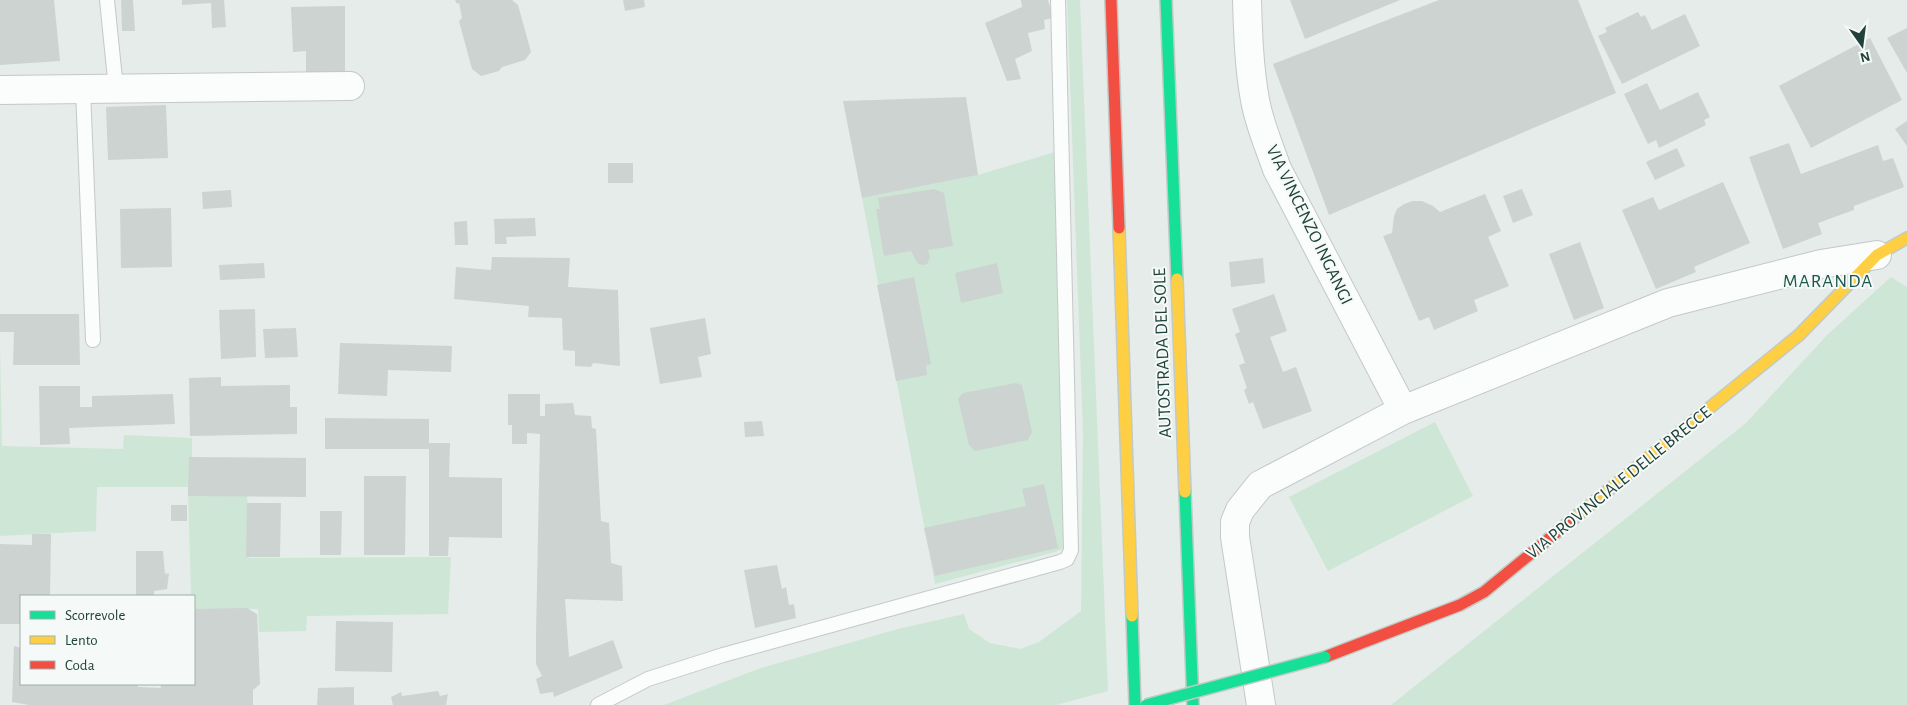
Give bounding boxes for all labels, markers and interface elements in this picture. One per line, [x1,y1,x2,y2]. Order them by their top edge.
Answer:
north arrow [1837,20,1887,70]
text: N [1858,49,1871,65]
street label: VIA VINCENZO INGANGI [1263,142,1355,308]
street label: AUTOSTRADA DEL SOLE [1151,267,1175,438]
district label: MARANDA [1783,272,1873,291]
street label: VIA PROVINCIALE DELLE BRECCE [1523,403,1715,563]
legend [20,595,195,685]
text: Scorrevole [65,608,126,623]
text: Lento [65,633,98,648]
text: Coda [65,658,95,673]

